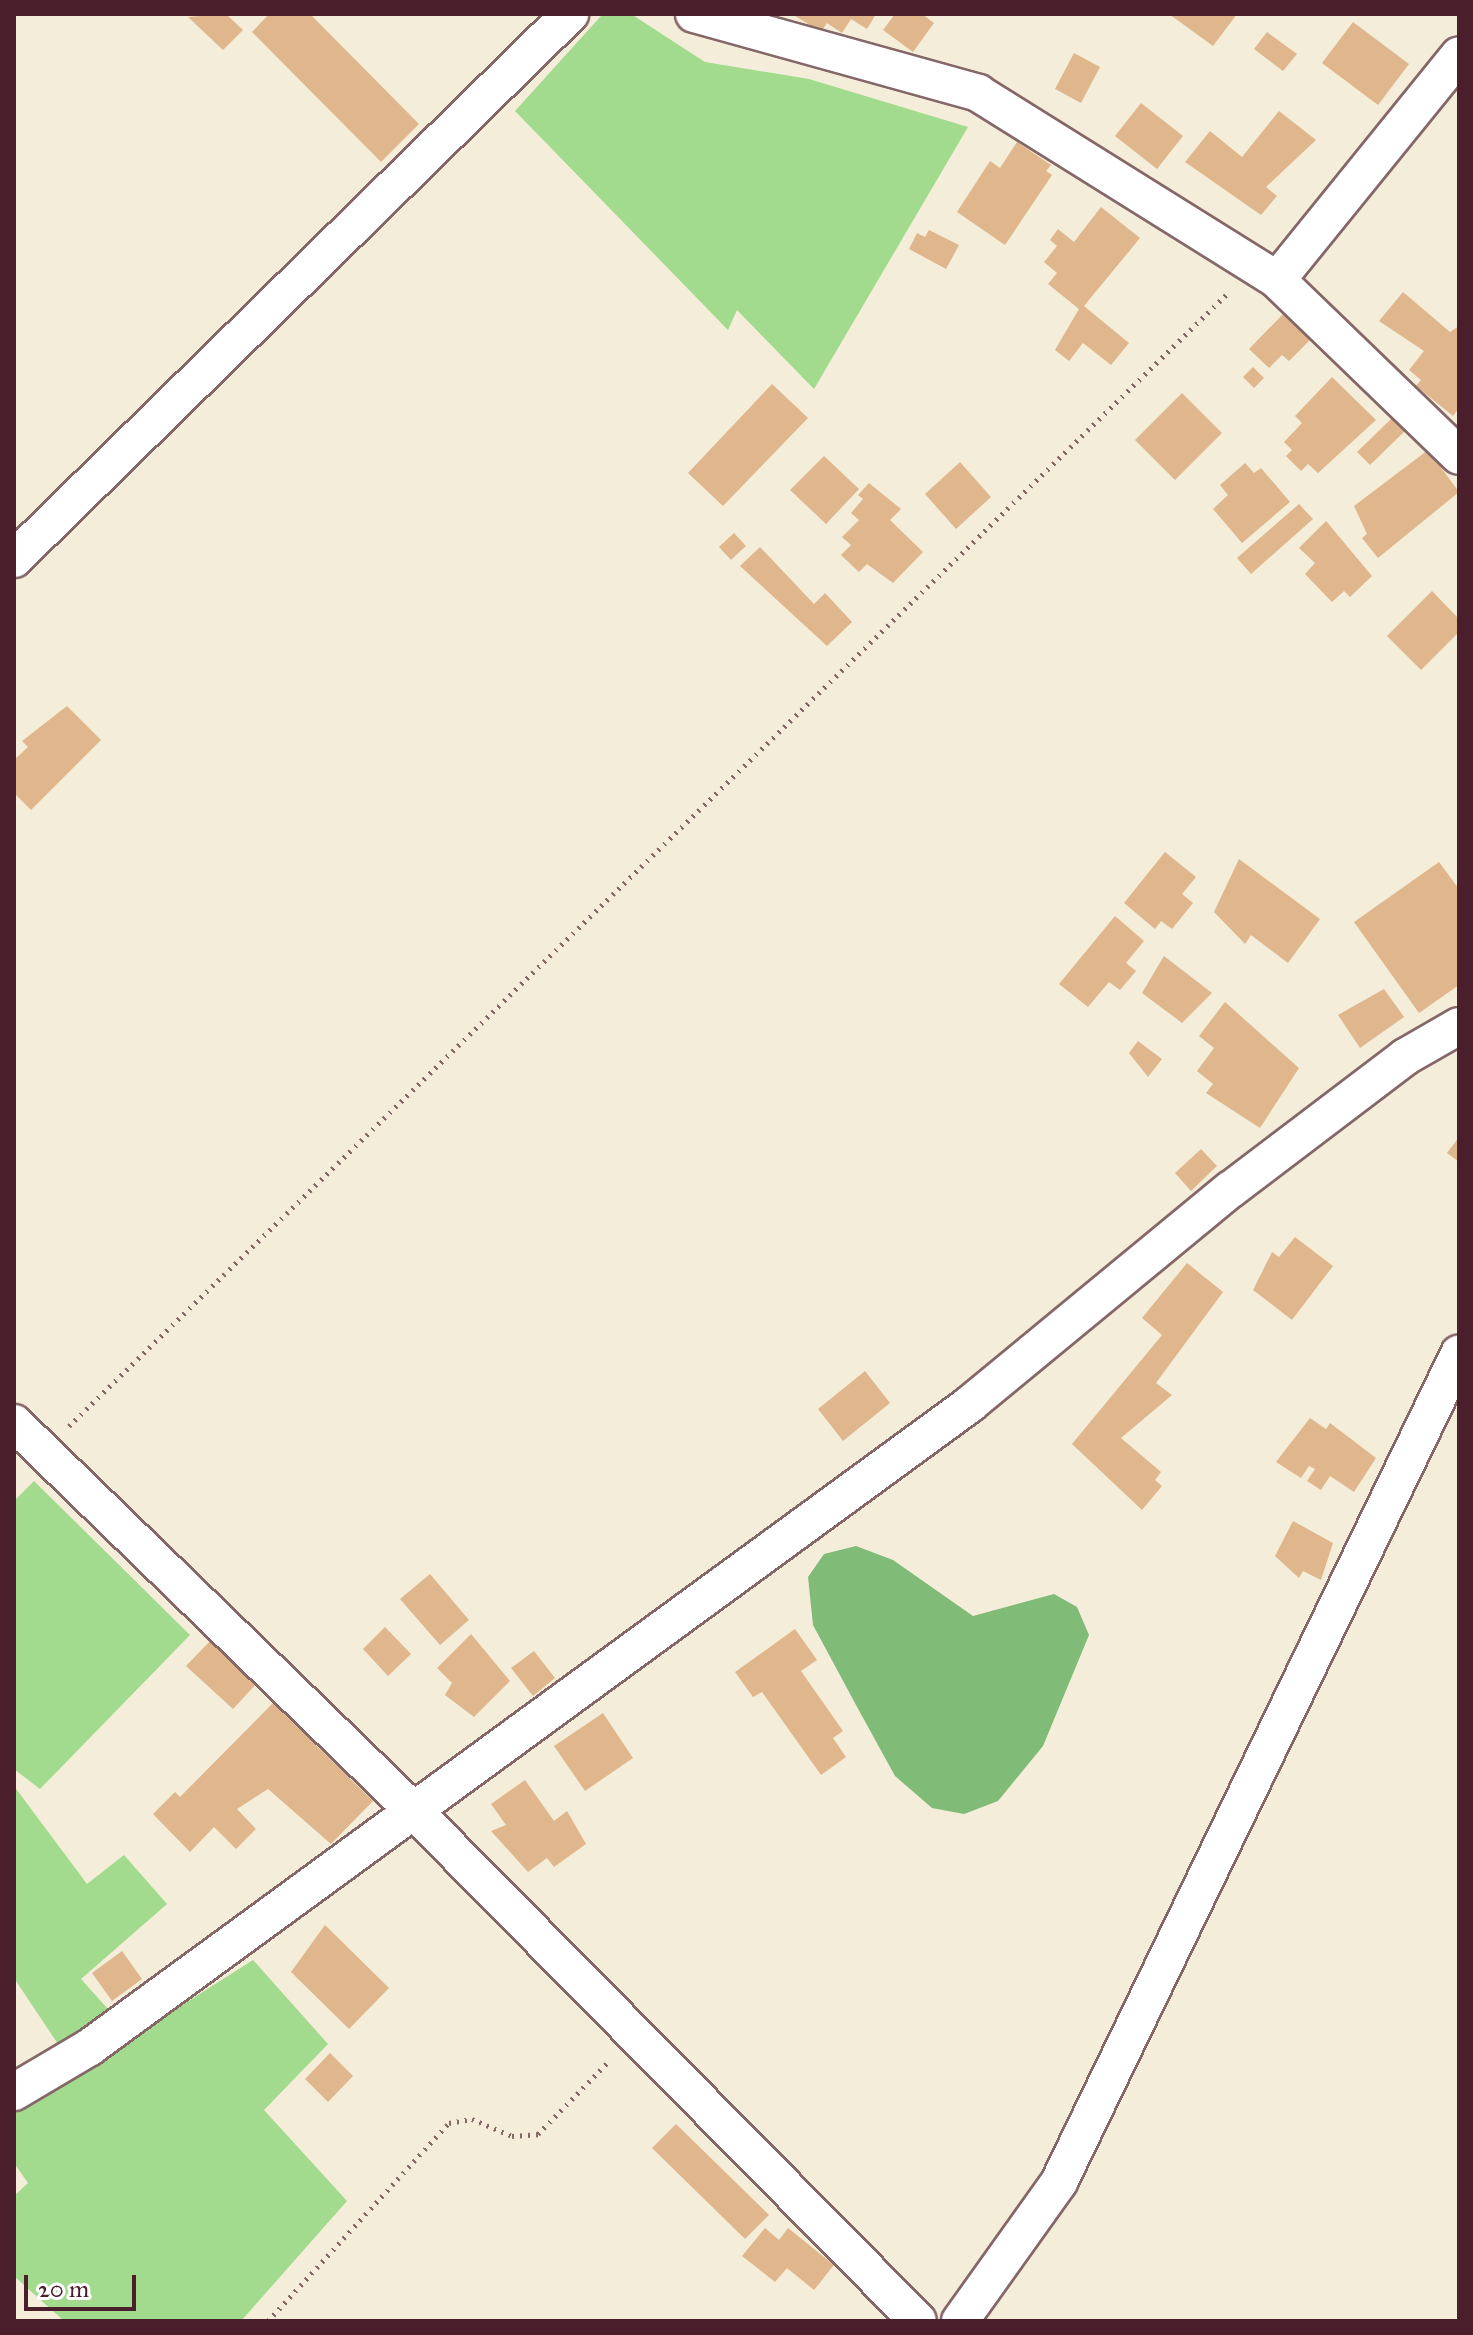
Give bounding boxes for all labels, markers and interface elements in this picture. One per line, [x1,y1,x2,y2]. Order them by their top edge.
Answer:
scale bar [28,2259,140,2309]
text: 20 m [38,2274,89,2304]

